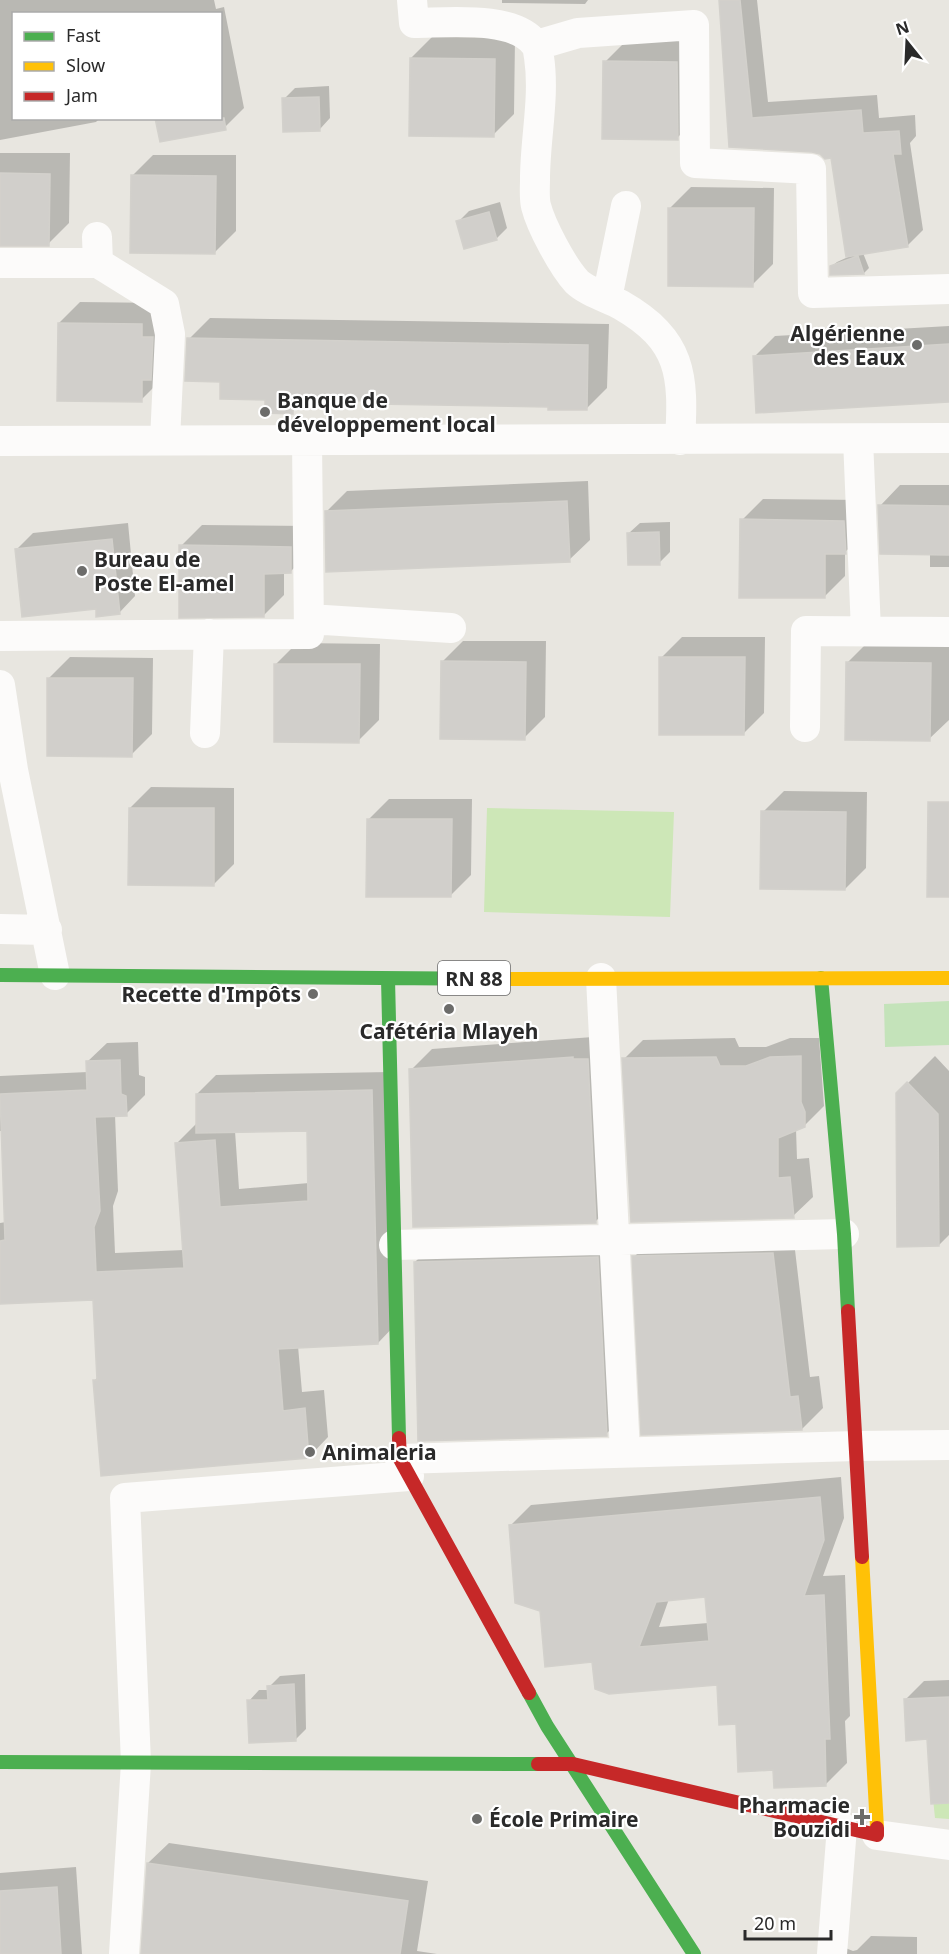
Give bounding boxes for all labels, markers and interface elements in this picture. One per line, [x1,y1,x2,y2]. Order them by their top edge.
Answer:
legend [12,12,222,120]
north arrow [877,12,937,72]
text: N [893,15,912,40]
text: Fast [66,23,101,47]
text: Slow [66,53,105,77]
text: Jam [64,83,98,107]
place label: Algérienne des Eaux [790,319,906,371]
marker: Algérienne des Eaux [910,338,924,352]
place label: Banque de développement local [277,386,496,438]
marker: Banque de développement local [258,405,272,419]
place label: Bureau de Poste El-amel [94,545,234,597]
marker: Bureau de Poste El-amel [75,564,89,578]
road number: RN 88 [438,961,510,995]
place label: Recette d'Impôts [122,980,301,1008]
marker: Recette d'Impôts [306,987,320,1001]
marker: Cafétéria Mlayeh [442,1002,456,1016]
place label: Cafétéria Mlayeh [360,1017,538,1045]
place label: Animaleria [322,1438,437,1466]
marker: Animaleria [303,1445,317,1459]
place label: Pharmacie Bouzidi [739,1791,850,1843]
place label: École Primaire [489,1805,639,1833]
marker: Pharmacie Bouzidi [855,1810,869,1824]
marker: École Primaire [470,1812,484,1826]
scale bar [745,1903,830,1941]
text: 20 m [754,1911,796,1935]

